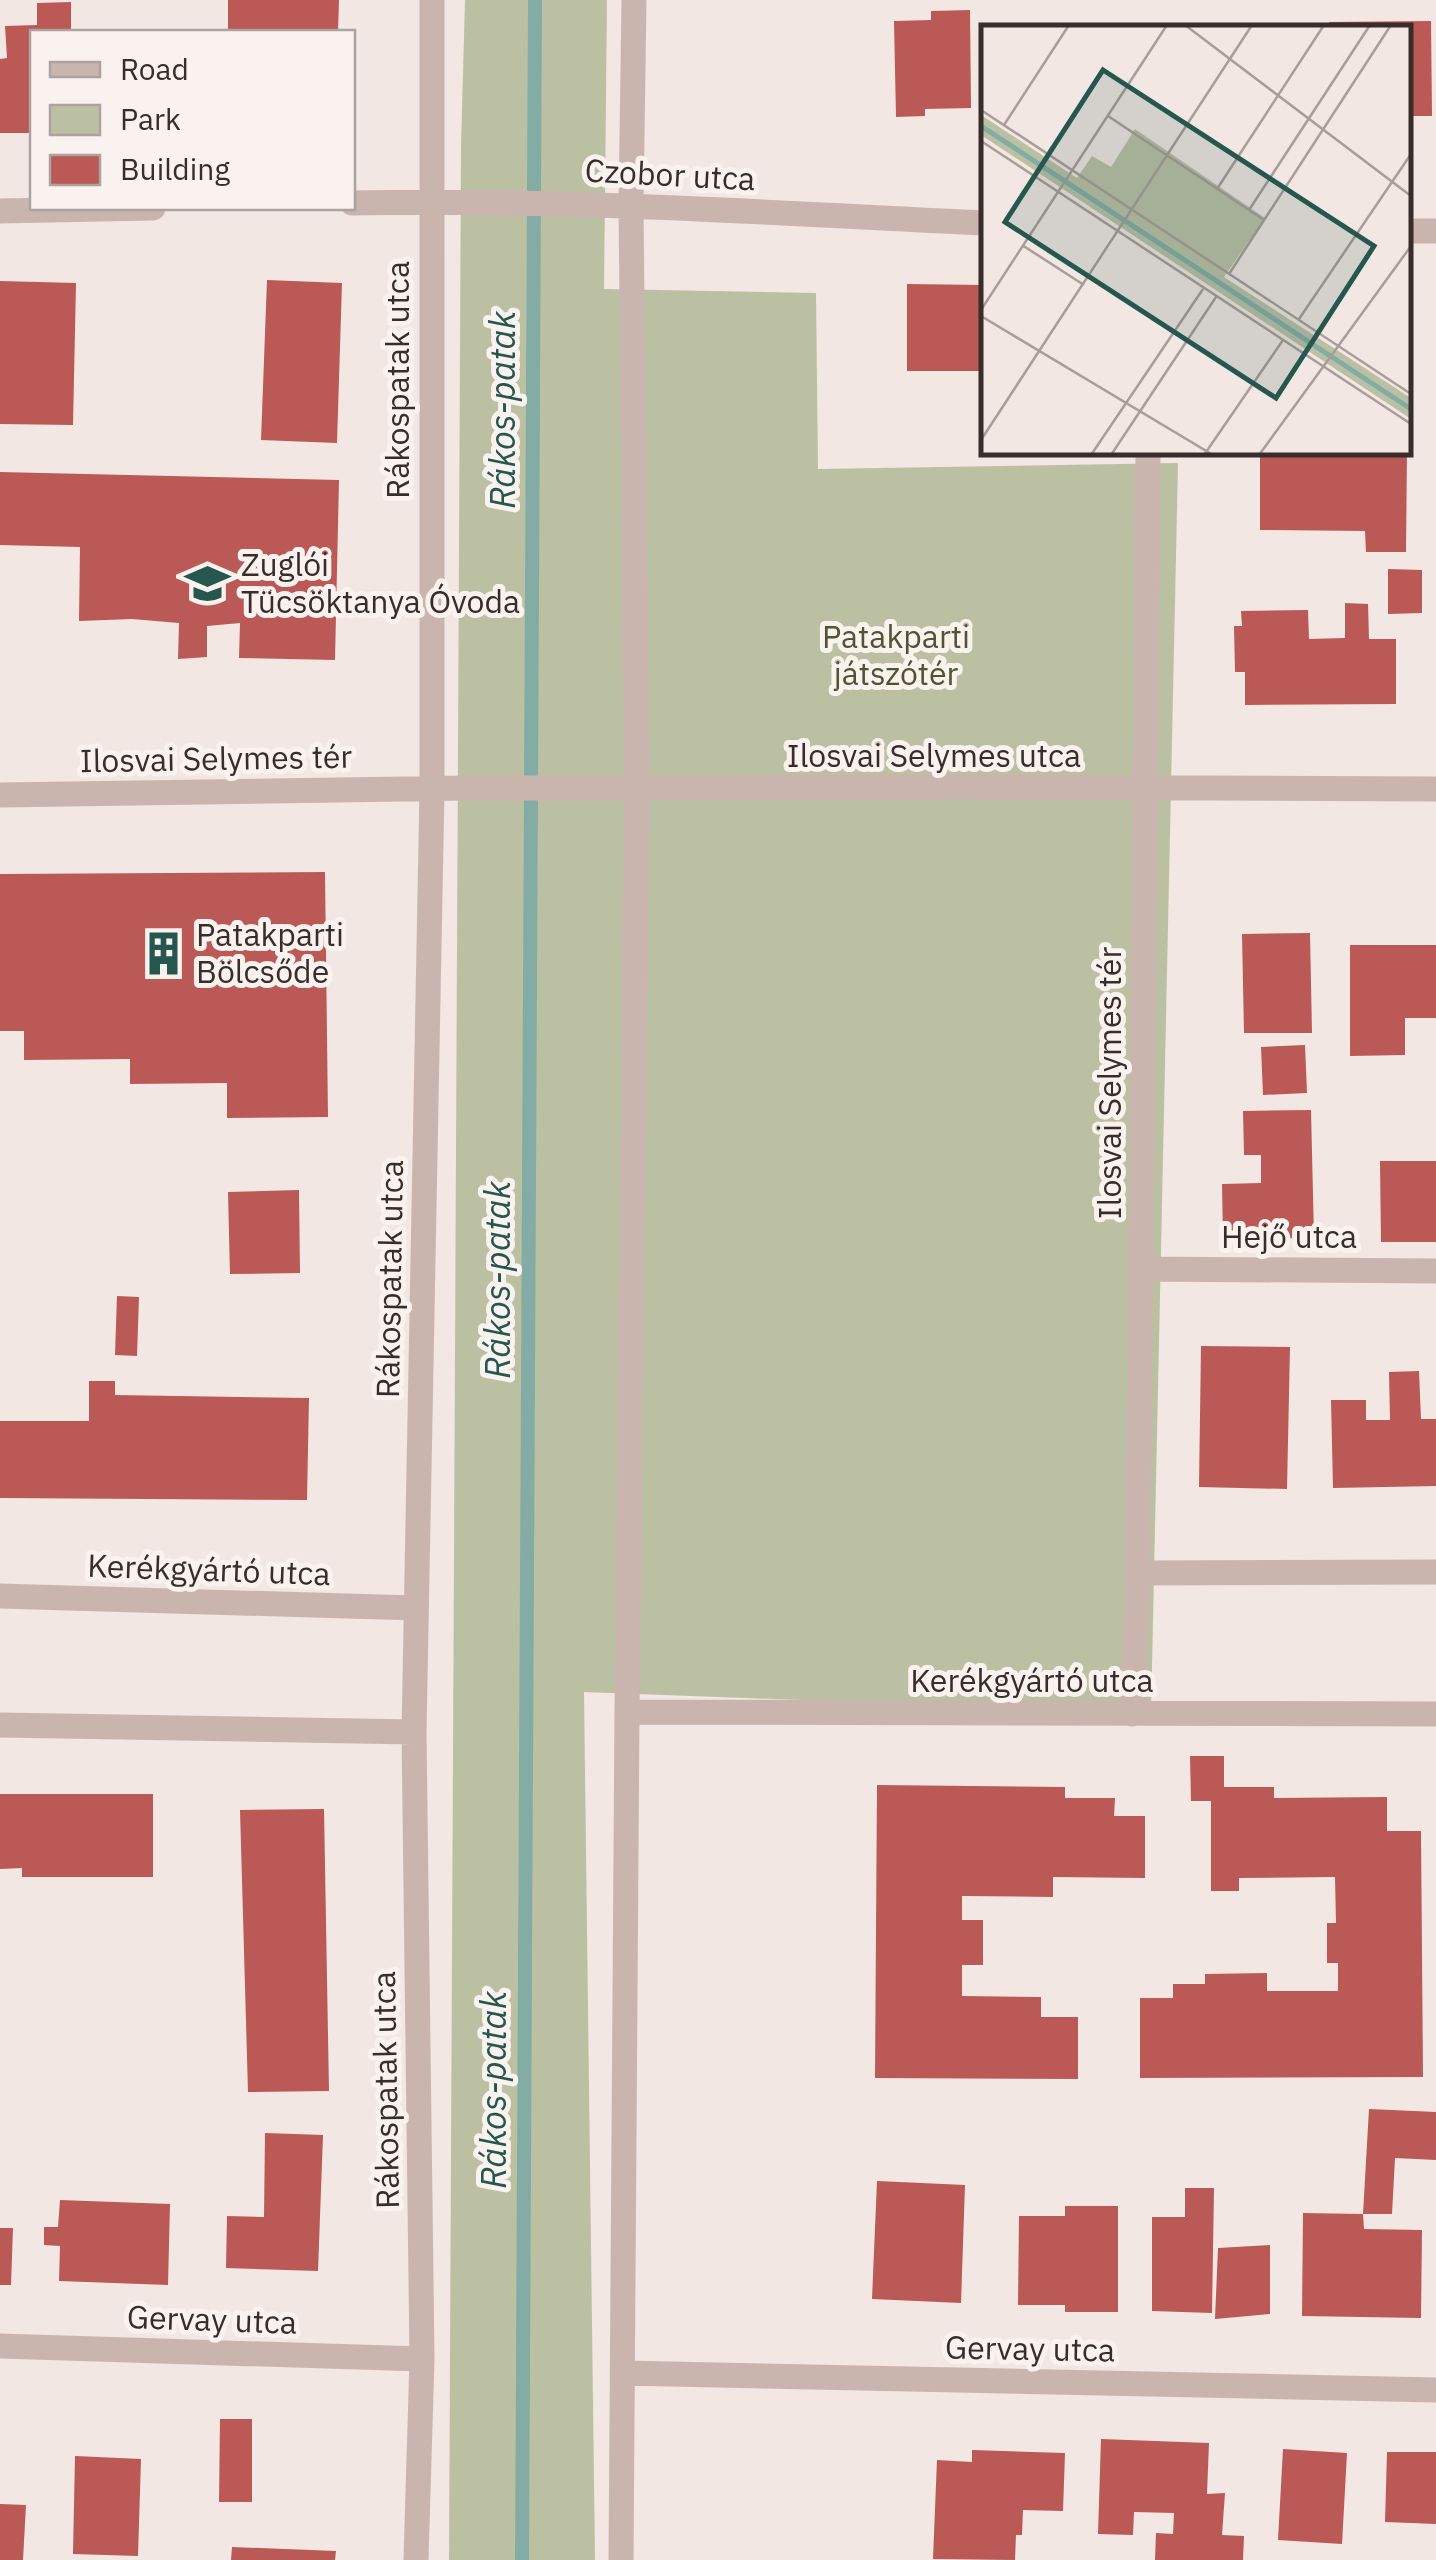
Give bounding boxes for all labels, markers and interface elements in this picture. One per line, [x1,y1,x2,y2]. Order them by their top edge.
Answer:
inset map [981,25,1411,455]
legend [30,30,355,210]
text: Road [120,49,189,88]
text: Park [120,99,181,138]
text: Building [120,149,230,188]
street label: Czobor utca [584,149,756,199]
street label: Rákospatak utca [376,261,418,499]
water label: Rákos-patak [479,310,525,509]
place label: Zuglói Tücsöktanya Óvoda [241,543,520,622]
school or university icon: Zuglói Tücsöktanya Óvoda [184,559,232,607]
park label: Patakparti játszótér [822,615,970,694]
street label: Ilosvai Selymes utca [787,734,1081,776]
street label: Ilosvai Selymes tér [80,735,353,781]
place label: Patakparti Bölcsőde [196,913,344,992]
building icon: Patakparti Bölcsőde [139,929,187,977]
street label: Ilosvai Selymes tér [1088,947,1130,1219]
street label: Rákospatak utca [366,1160,412,1398]
water label: Rákos-patak [474,1180,520,1379]
street label: Hejő utca [1221,1215,1357,1257]
street label: Kerékgyártó utca [87,1544,331,1594]
street label: Kerékgyártó utca [910,1659,1154,1701]
street label: Rákospatak utca [362,1971,408,2209]
water label: Rákos-patak [470,1990,516,2189]
street label: Gervay utca [126,2295,298,2343]
street label: Gervay utca [945,2326,1115,2370]

